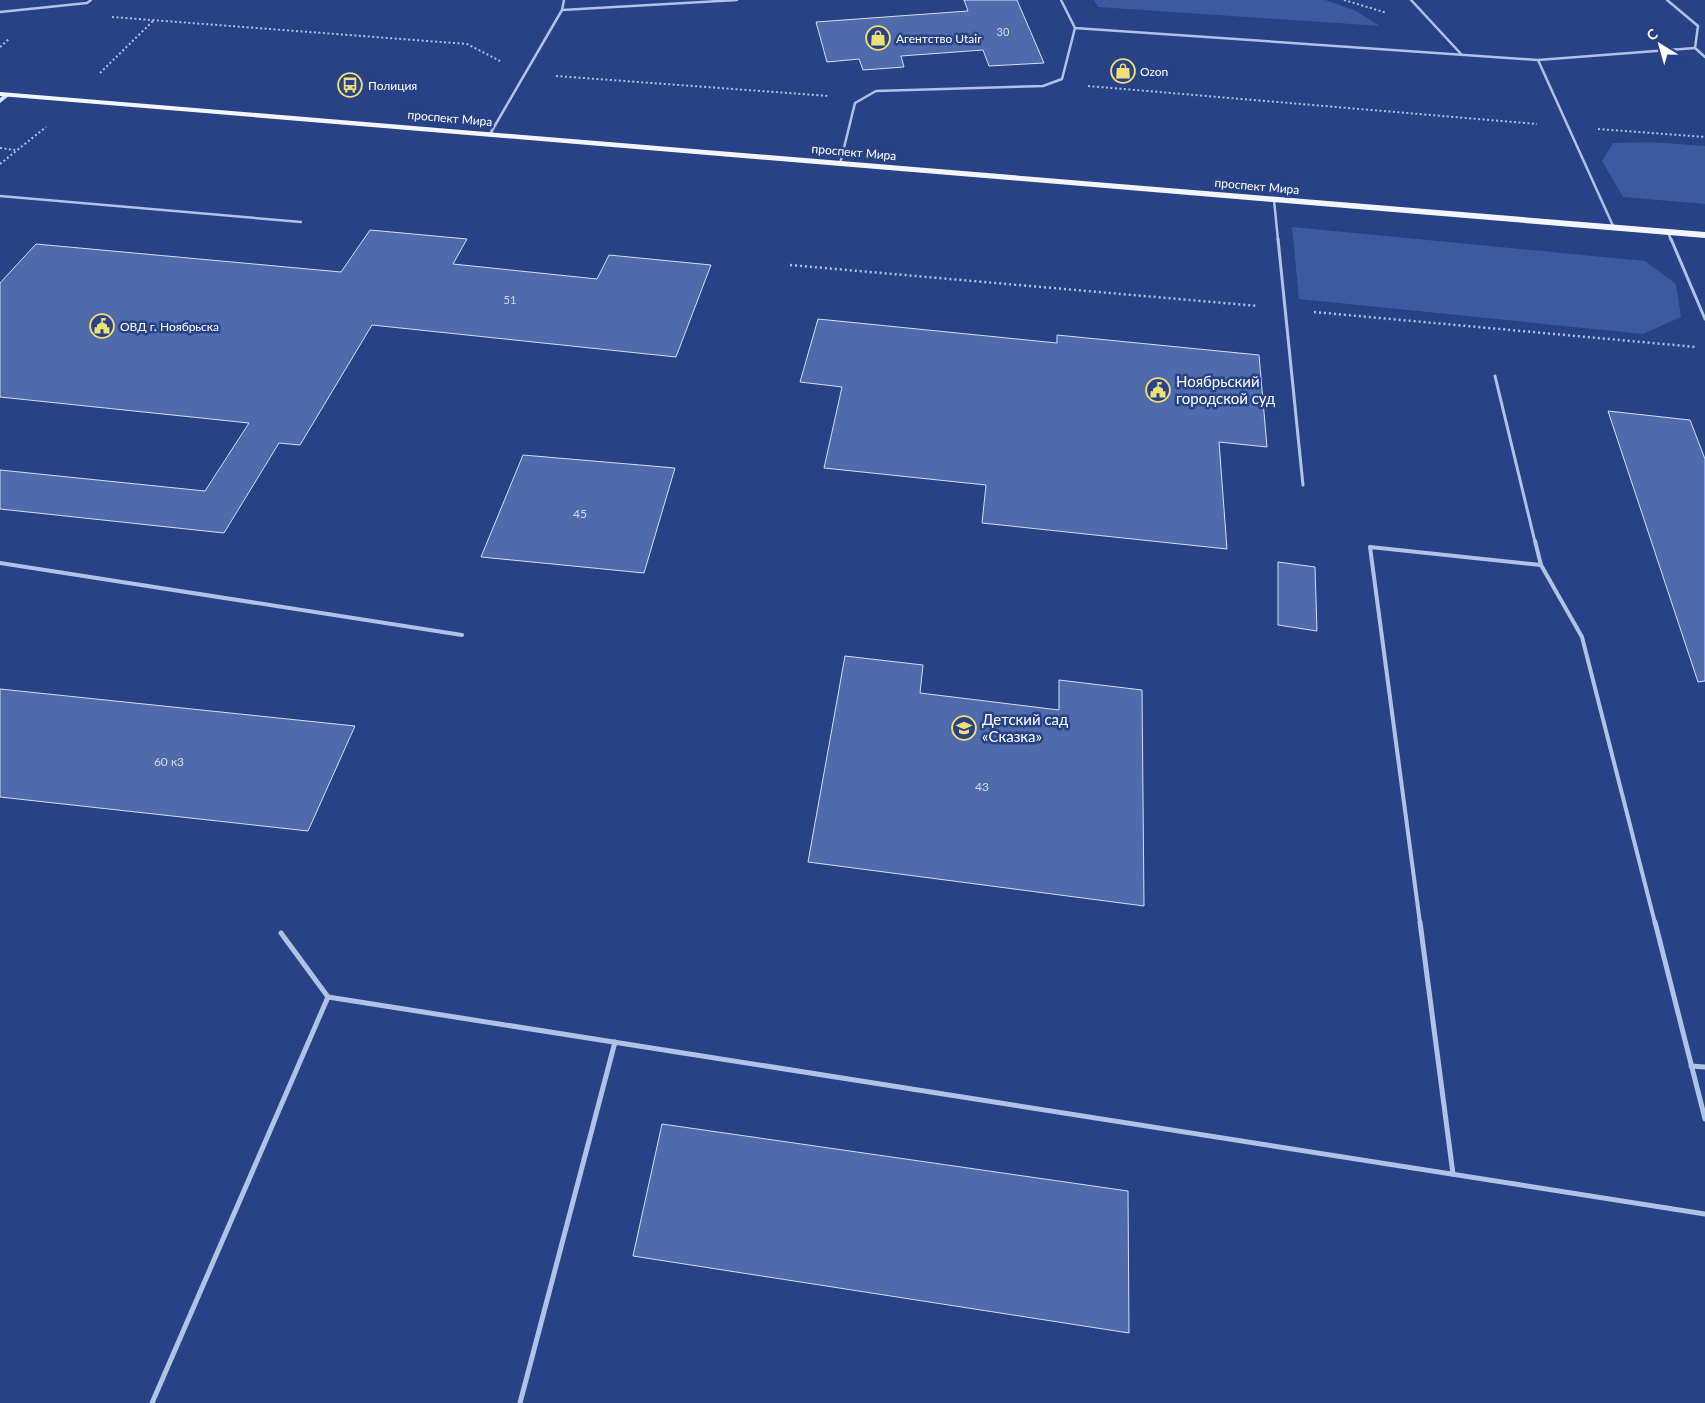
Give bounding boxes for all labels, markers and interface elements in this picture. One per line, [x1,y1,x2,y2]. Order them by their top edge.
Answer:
north arrow [1635,20,1685,70]
text: С [1643,24,1661,44]
shop icon: Агентство Utair [865,25,891,51]
house number: 30 [997,25,1010,38]
place label: Агентство Utair [896,31,982,46]
shop icon: Ozon [1110,58,1136,84]
place label: Ozon [1140,64,1168,79]
bus stop icon: Полиция [337,72,363,98]
place label: Полиция [368,78,417,93]
street label: проспект Мира [407,107,493,129]
street label: проспект Мира [811,141,897,163]
street label: проспект Мира [1214,175,1300,197]
house number: 51 [504,293,516,306]
public building icon: ОВД г. Ноябрьска [89,313,115,339]
place label: ОВД г. Ноябрьска [120,319,219,334]
place label: Ноябрьский городской суд [1176,372,1275,407]
public building icon: Ноябрьский городской суд [1145,377,1171,403]
house number: 45 [573,506,587,521]
place label: Детский сад «Сказка» [982,710,1068,745]
school or university icon: Детский сад «Сказка» [951,715,977,741]
house number: 60 к3 [154,754,184,769]
house number: 43 [975,779,989,794]

